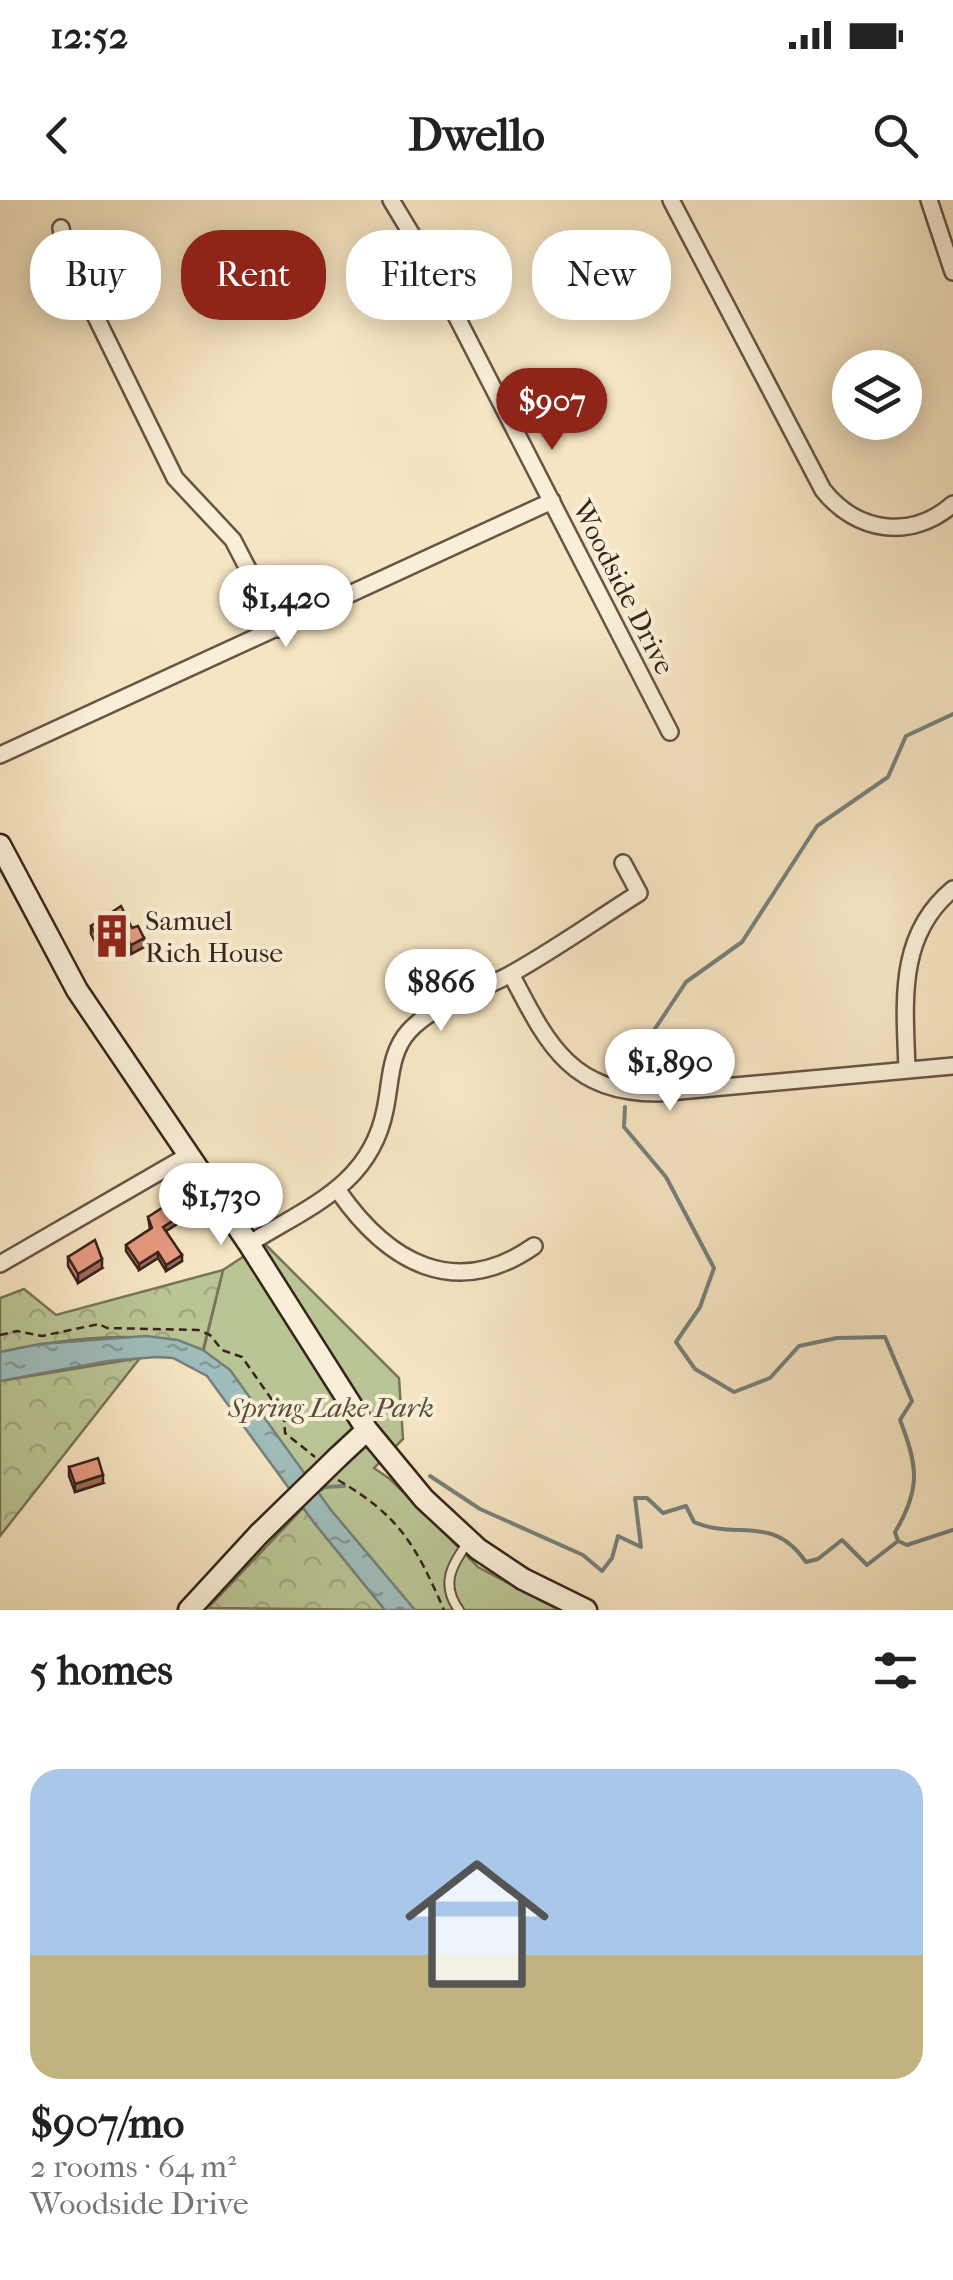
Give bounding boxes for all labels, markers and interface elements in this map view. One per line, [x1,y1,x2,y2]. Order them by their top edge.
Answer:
text: 12:52 [50,13,128,58]
icon: back [30,108,85,163]
icon: search [868,108,923,163]
text: Dwello [408,109,545,162]
chip: Buy [30,230,161,320]
chip: Rent [181,230,326,320]
chip: Filters [346,230,512,320]
chip: New [532,230,671,320]
map controls [832,350,922,440]
button: layers [832,350,922,440]
pin: $907 [493,368,611,453]
text: $907 [518,382,586,419]
street label: Woodside Drive [565,494,682,680]
pin: $1,420 [205,565,367,650]
text: $1,420 [241,579,331,616]
place label: Samuel Rich House [145,904,283,969]
building icon: Samuel Rich House [88,912,136,960]
pin: $866 [382,949,500,1034]
text: $866 [407,963,475,1000]
pin: $1,890 [589,1029,751,1114]
text: $1,890 [627,1043,713,1080]
pin: $1,730 [140,1163,302,1248]
text: $1,730 [181,1177,261,1214]
park label: Spring Lake Park [227,1391,434,1424]
icon: filters [868,1643,923,1698]
text: 5 homes [30,1646,173,1695]
icon: home [387,1834,567,2014]
text: $907/mo [30,2099,184,2148]
text: 2 rooms · 64 m² [30,2148,236,2185]
text: Woodside Drive [30,2185,248,2222]

